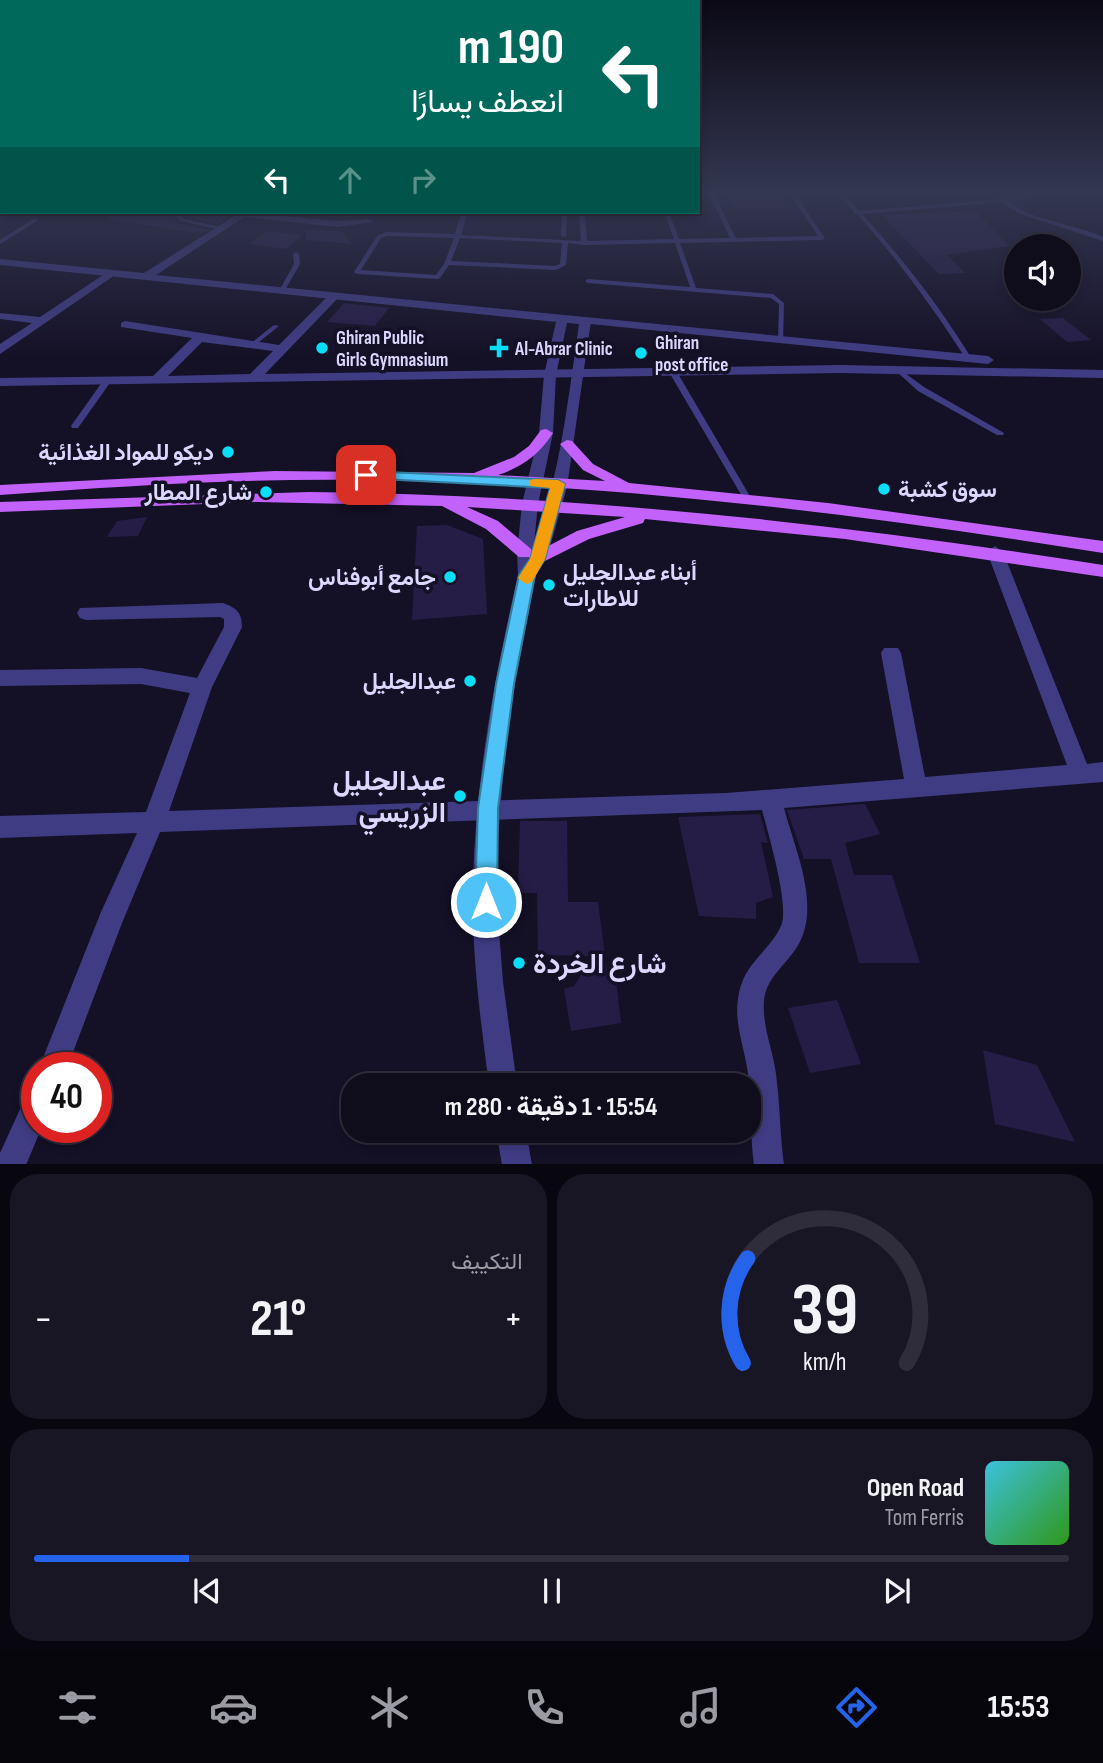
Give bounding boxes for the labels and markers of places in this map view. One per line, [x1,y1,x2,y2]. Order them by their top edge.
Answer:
place label: Ghiran Public Girls Gymnasium [336,327,448,372]
place label: Ghiran post office [655,332,728,377]
marker: Al-Abrar Clinic [489,338,509,358]
place label: Al-Abrar Clinic [514,338,613,361]
marker: Ghiran Public Girls Gymnasium [314,340,330,356]
marker: Ghiran post office [633,345,649,361]
place label: ديكو للمواد الغذائية [38,439,214,467]
marker: ديكو للمواد الغذائية [220,444,236,460]
pin [336,445,396,505]
place label: سوق كشبة [898,476,997,504]
place label: شارع المطار [143,479,252,508]
marker: سوق كشبة [876,481,892,497]
marker: شارع المطار [258,484,274,500]
place label: أبناء عبدالجليل للاطارات [563,559,697,613]
place label: جامع أبوفناس [308,564,436,593]
marker: جامع أبوفناس [442,569,458,585]
marker: أبناء عبدالجليل للاطارات [541,577,557,593]
place label: عبدالجليل [363,668,456,696]
marker: عبدالجليل [462,673,478,689]
place label: عبدالجليل الزريسي [332,765,446,836]
marker: عبدالجليل الزريسي [452,788,468,804]
place label: شارع الخردة [533,948,667,982]
marker: شارع الخردة [511,955,527,971]

